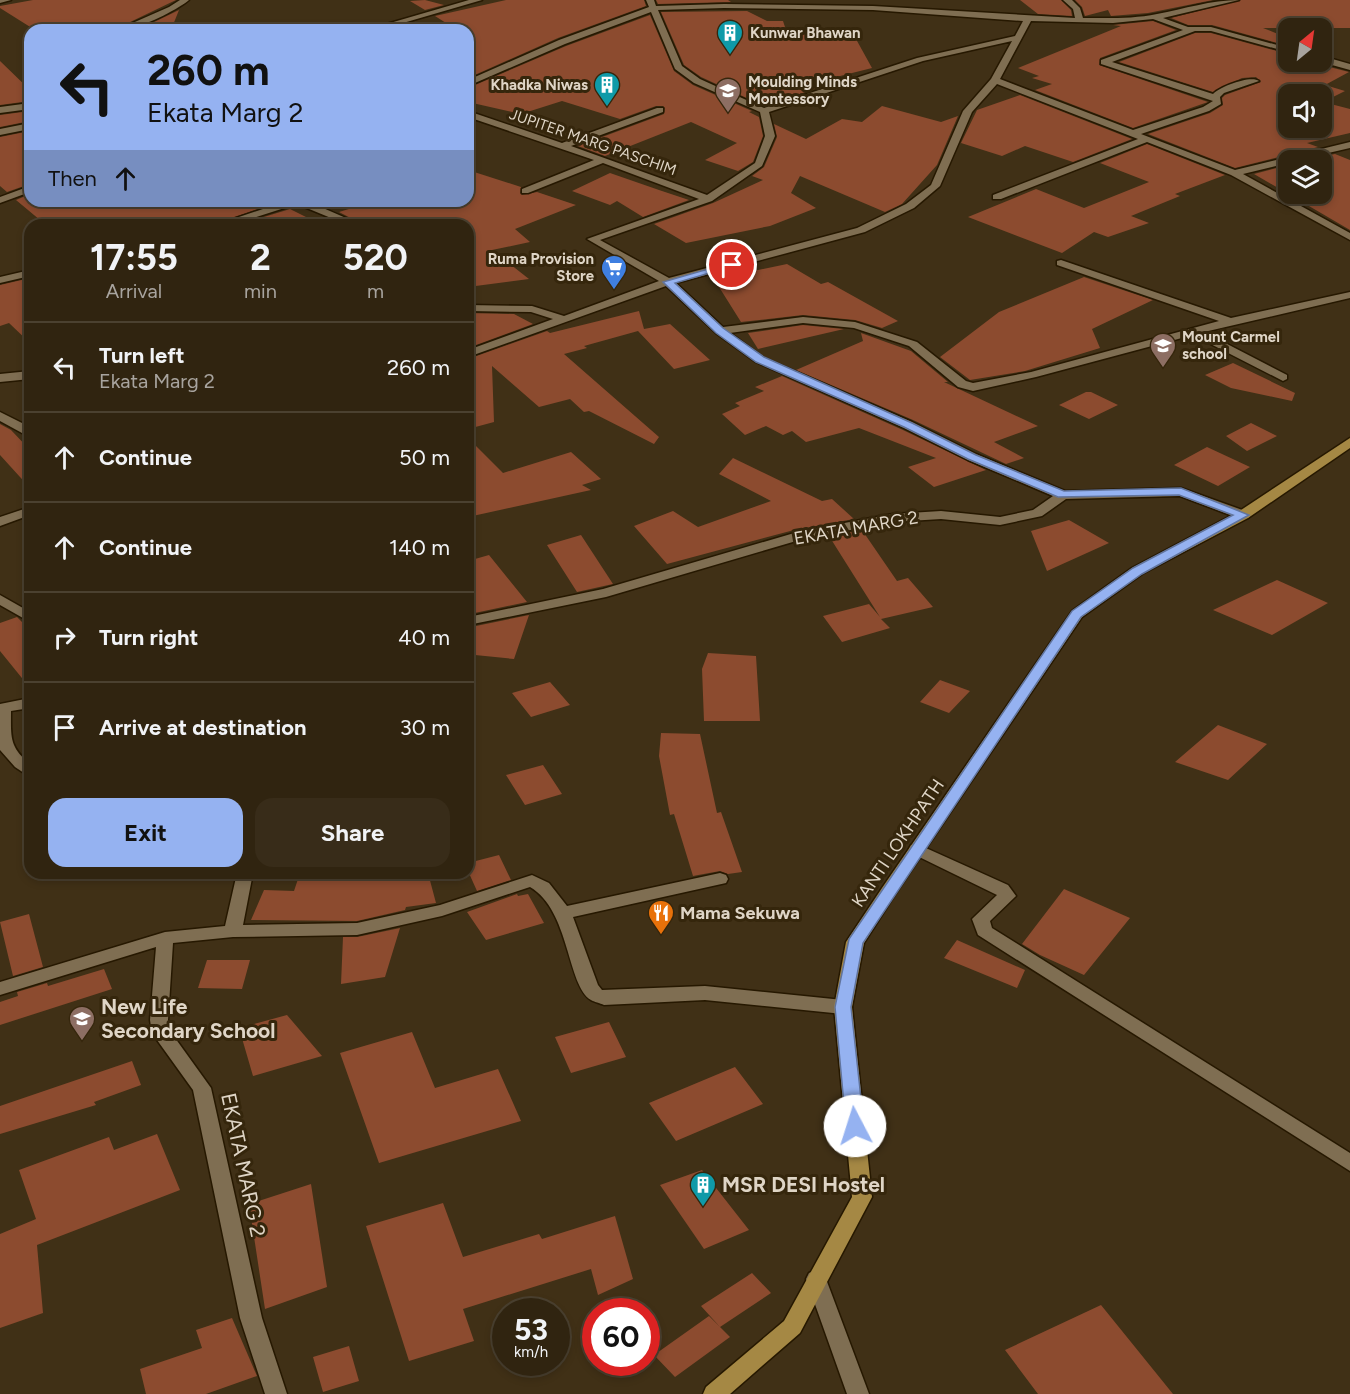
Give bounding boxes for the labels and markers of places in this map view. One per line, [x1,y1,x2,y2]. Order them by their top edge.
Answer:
building icon: Kunwar Bhawan [715,18,745,56]
place label: Kunwar Bhawan [750,24,861,42]
building icon: Khadka Niwas [592,70,622,108]
place label: Moulding Minds Montessory [748,73,857,108]
place label: Khadka Niwas [490,76,588,94]
school or university icon: Moulding Minds Montessory [713,76,743,114]
pin [706,239,757,290]
place label: Ruma Provision Store [488,250,595,285]
supermarket icon: Ruma Provision Store [599,253,629,291]
place label: Mount Carmel school [1182,328,1280,363]
school or university icon: Mount Carmel school [1148,331,1178,369]
restaurant icon: Mama Sekuwa [646,898,676,936]
place label: Mama Sekuwa [680,902,800,924]
place label: New Life Secondary School [101,994,275,1043]
school or university icon: New Life Secondary School [67,1004,97,1042]
building icon: MSR DESI Hostel [688,1170,718,1208]
place label: MSR DESI Hostel [722,1172,885,1197]

